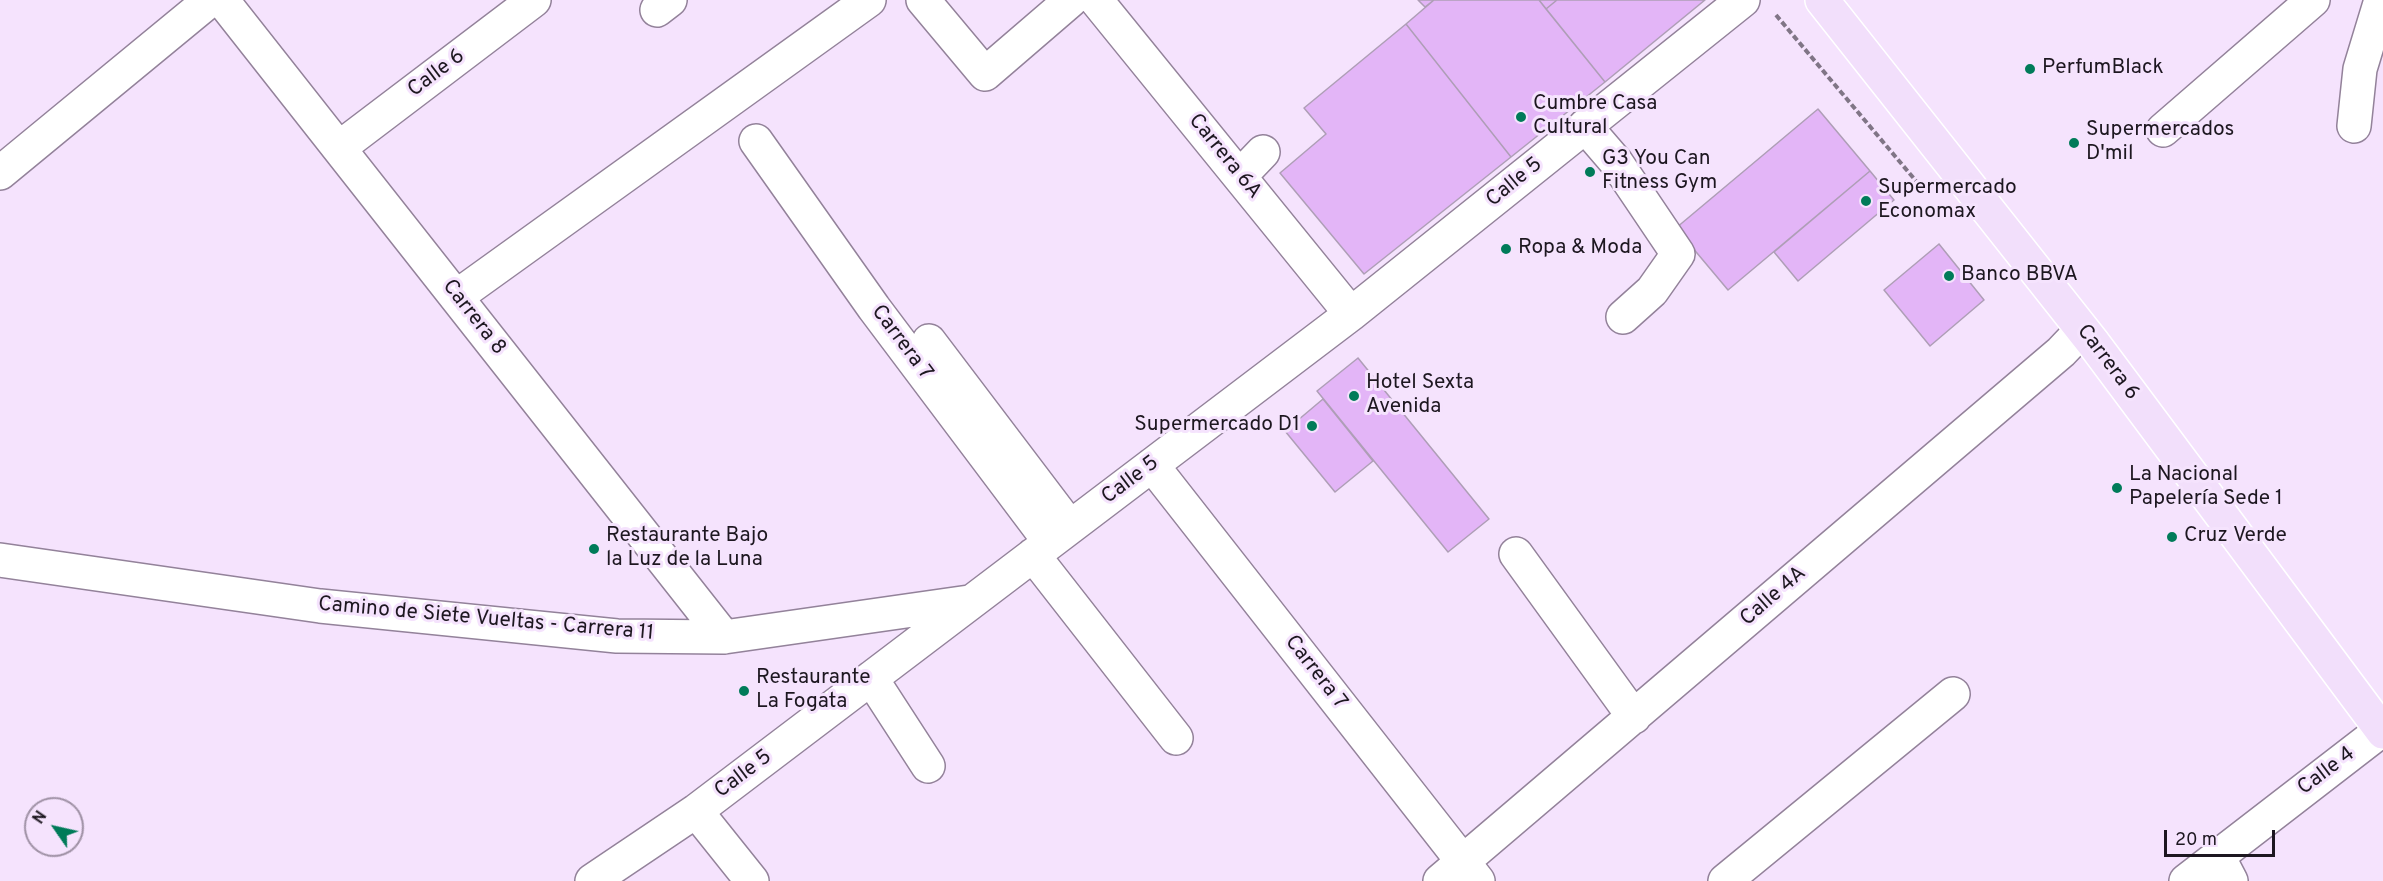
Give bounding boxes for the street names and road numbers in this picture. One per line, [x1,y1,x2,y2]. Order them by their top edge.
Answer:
street label: Calle 6 [404,45,470,103]
street label: Carrera 6A [1182,109,1266,205]
street label: Calle 5 [1482,153,1548,213]
street label: Carrera 8 [436,275,510,361]
street label: Carrera 7 [865,301,937,385]
street label: Carrera 6 [2070,320,2144,406]
street label: Calle 5 [1097,451,1165,511]
street label: Calle 4A [1736,562,1812,632]
street label: Camino de Siete Vueltas - Carrera 11 [317,593,655,647]
street label: Carrera 7 [1278,631,1352,715]
street label: Calle 4 [2293,742,2361,802]
street label: Calle 5 [710,745,778,805]

